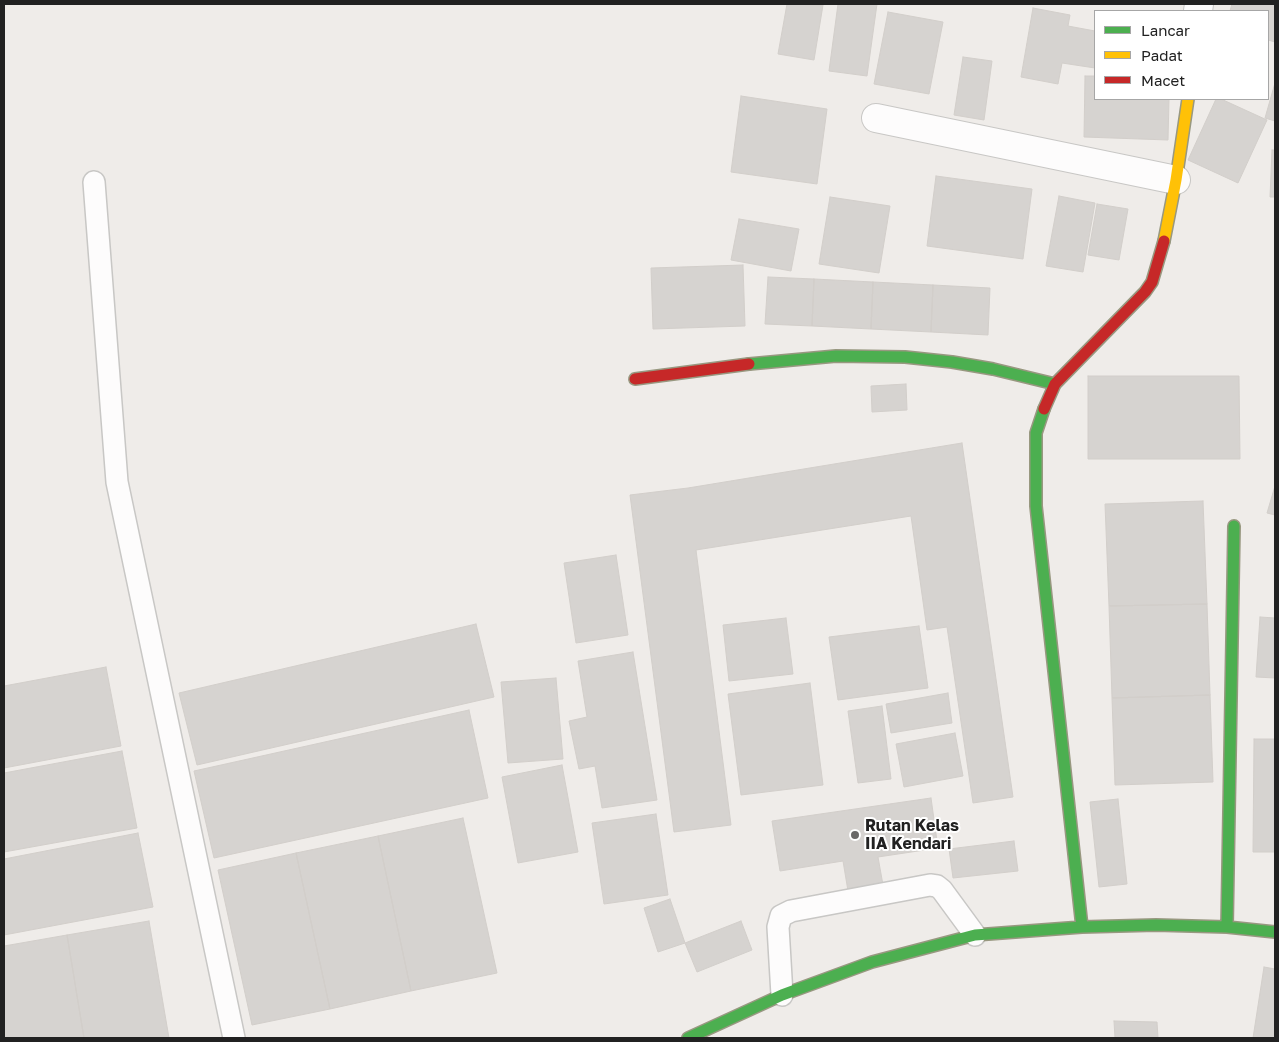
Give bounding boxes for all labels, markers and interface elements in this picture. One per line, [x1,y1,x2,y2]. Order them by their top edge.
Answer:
legend [1094,10,1269,100]
text: Lancar [1141,21,1190,39]
text: Padat [1141,46,1183,64]
text: Macet [1141,71,1185,89]
place label: Rutan Kelas IIA Kendari [865,816,959,854]
marker: Rutan Kelas IIA Kendari [849,829,861,841]

